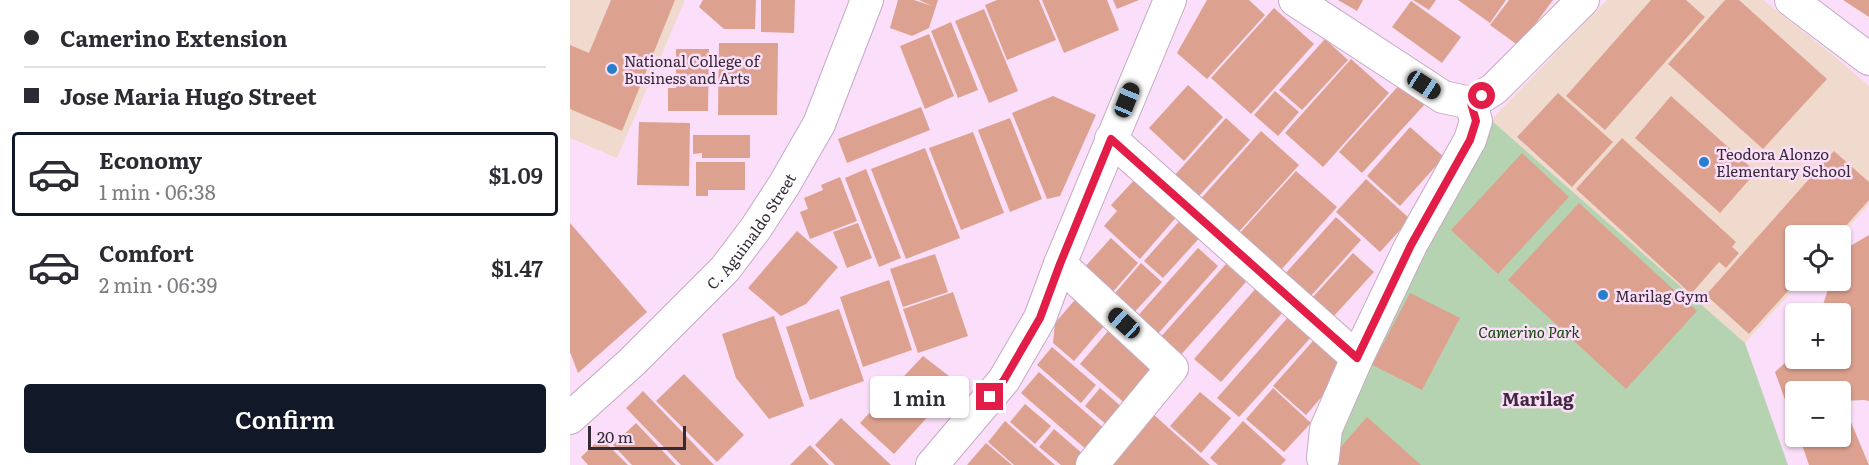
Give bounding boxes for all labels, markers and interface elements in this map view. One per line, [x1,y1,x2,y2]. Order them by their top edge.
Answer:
text: Camerino Extension [60,21,288,54]
place label: National College of Business and Arts [624,49,761,89]
marker: National College of Business and Arts [605,62,619,76]
car [1404,68,1444,102]
text: Jose Maria Hugo Street [60,79,317,112]
car [1112,80,1142,120]
route start [1468,82,1495,109]
place label: Teodora Alonzo Elementary School [1716,142,1851,182]
text: Economy [99,143,202,176]
icon: car [27,147,81,201]
marker: Teodora Alonzo Elementary School [1697,155,1711,169]
text: $1.09 [489,158,543,191]
street label: C. Aguinaldo Street [700,168,800,294]
text: 1 min · 06:38 [99,176,216,206]
map controls [1785,225,1851,447]
button: locate [1785,225,1851,291]
text: Comfort [99,236,194,269]
icon: car [27,240,81,294]
text: $1.47 [491,251,543,284]
text: 2 min · 06:39 [99,269,217,299]
place label: Marilag Gym [1615,284,1709,307]
marker: Marilag Gym [1596,288,1610,302]
button: + [1785,303,1851,369]
car [1105,304,1143,342]
park label: Camerino Park [1478,320,1580,343]
callout: 1 min [870,376,969,418]
button: − [1785,381,1851,447]
text: 1 min [893,382,946,412]
route end [976,383,1003,410]
button: Confirm [24,384,546,453]
district label: Marilag [1502,385,1575,412]
scale bar [588,423,686,450]
text: 20 m [597,424,633,448]

